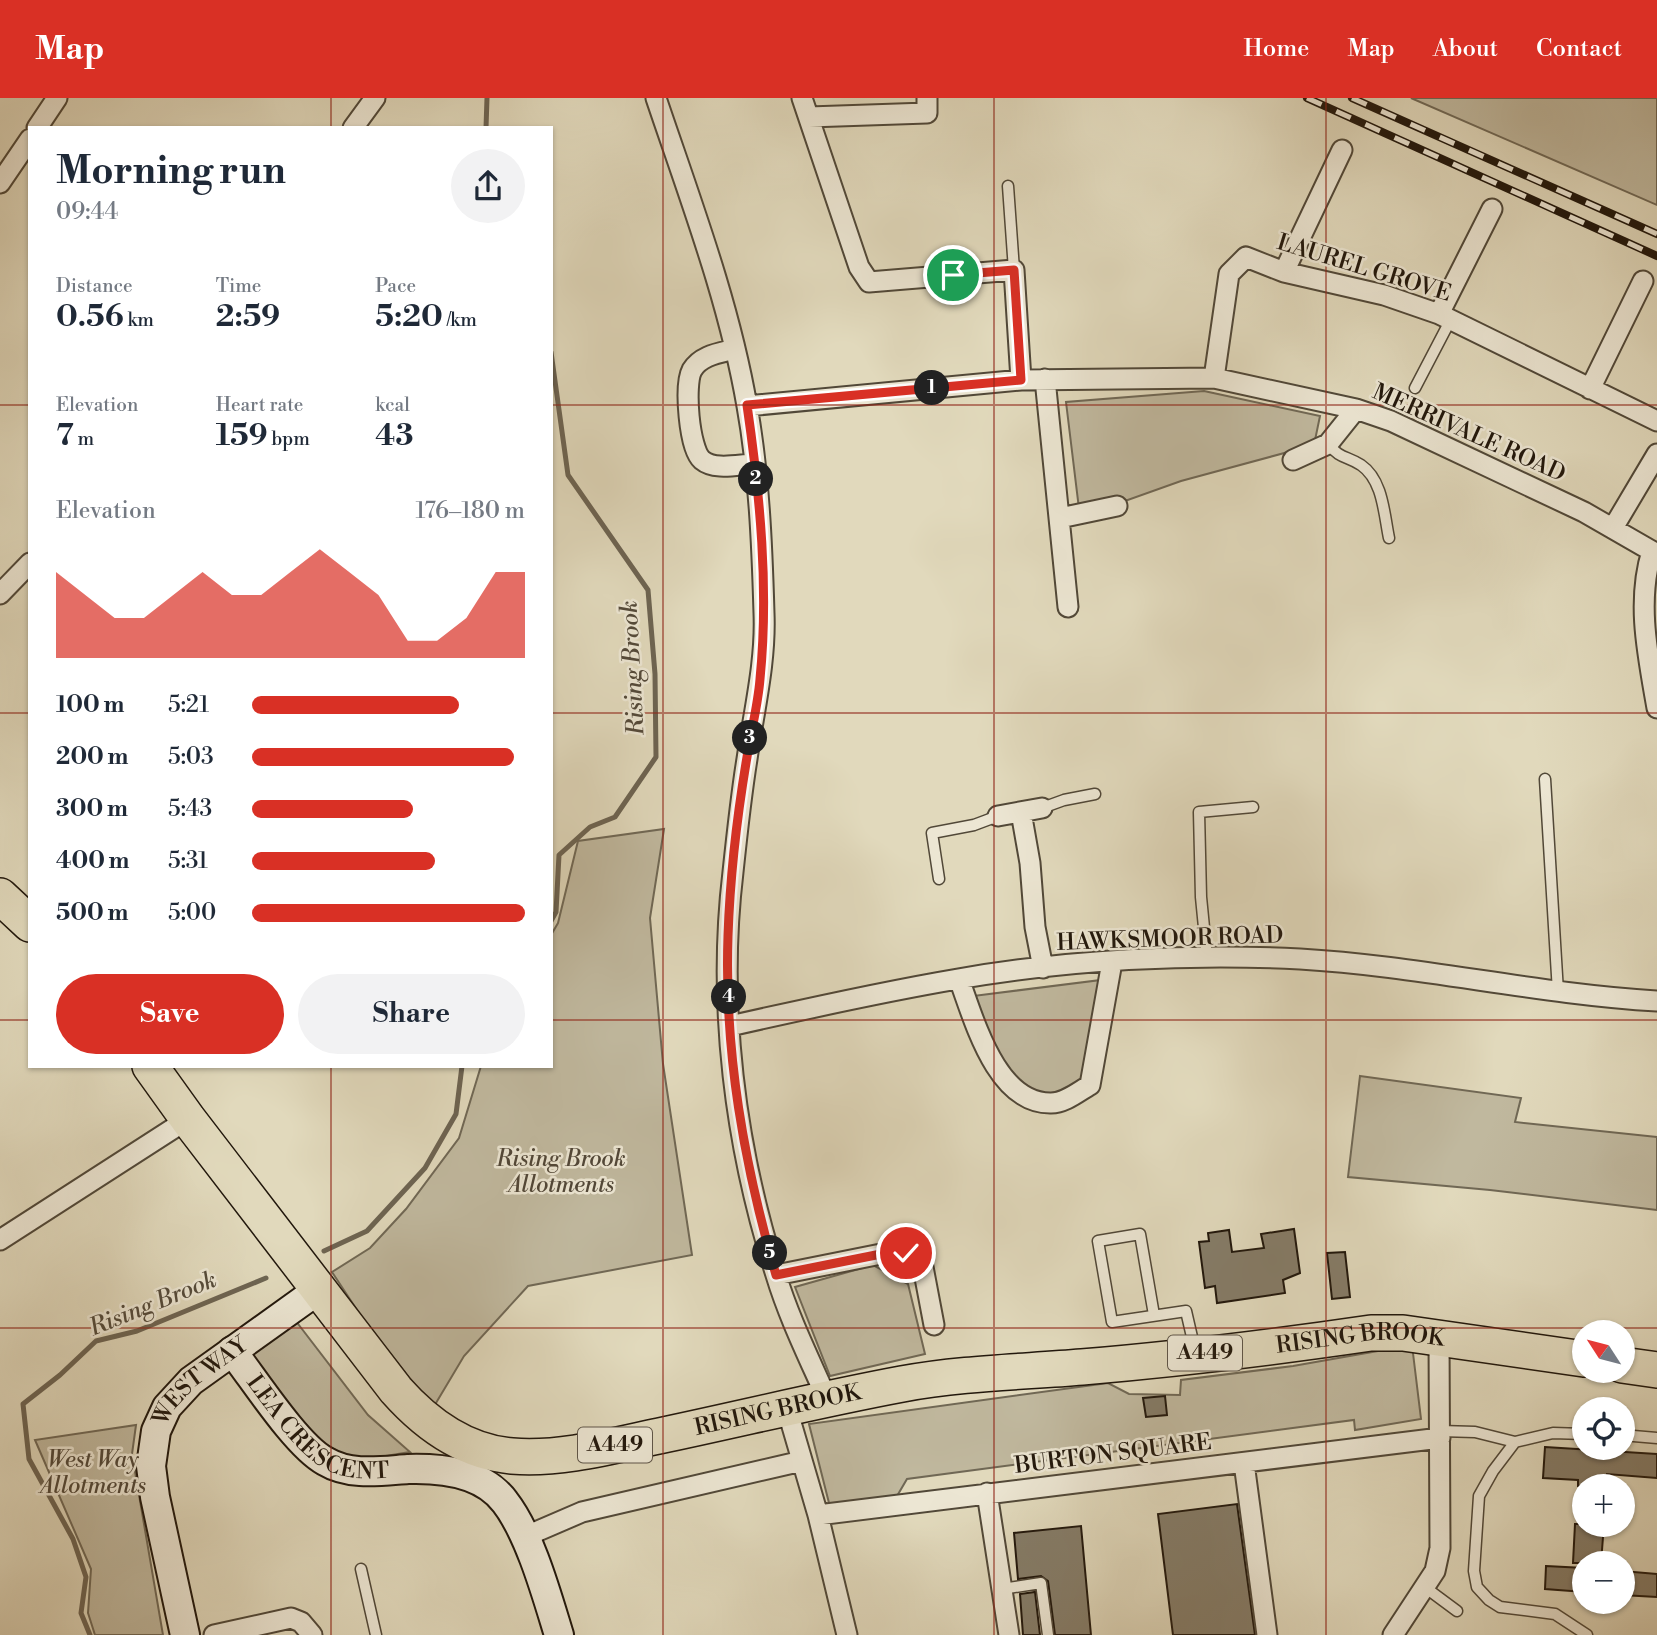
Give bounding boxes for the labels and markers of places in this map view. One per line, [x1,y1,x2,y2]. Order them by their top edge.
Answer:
pin [923,245,983,305]
pin: 1 [914,370,950,406]
pin: 2 [738,462,774,496]
pin: 3 [732,720,768,756]
pin: 4 [712,979,746,1014]
pin [876,1223,936,1283]
pin: 5 [752,1236,788,1270]

